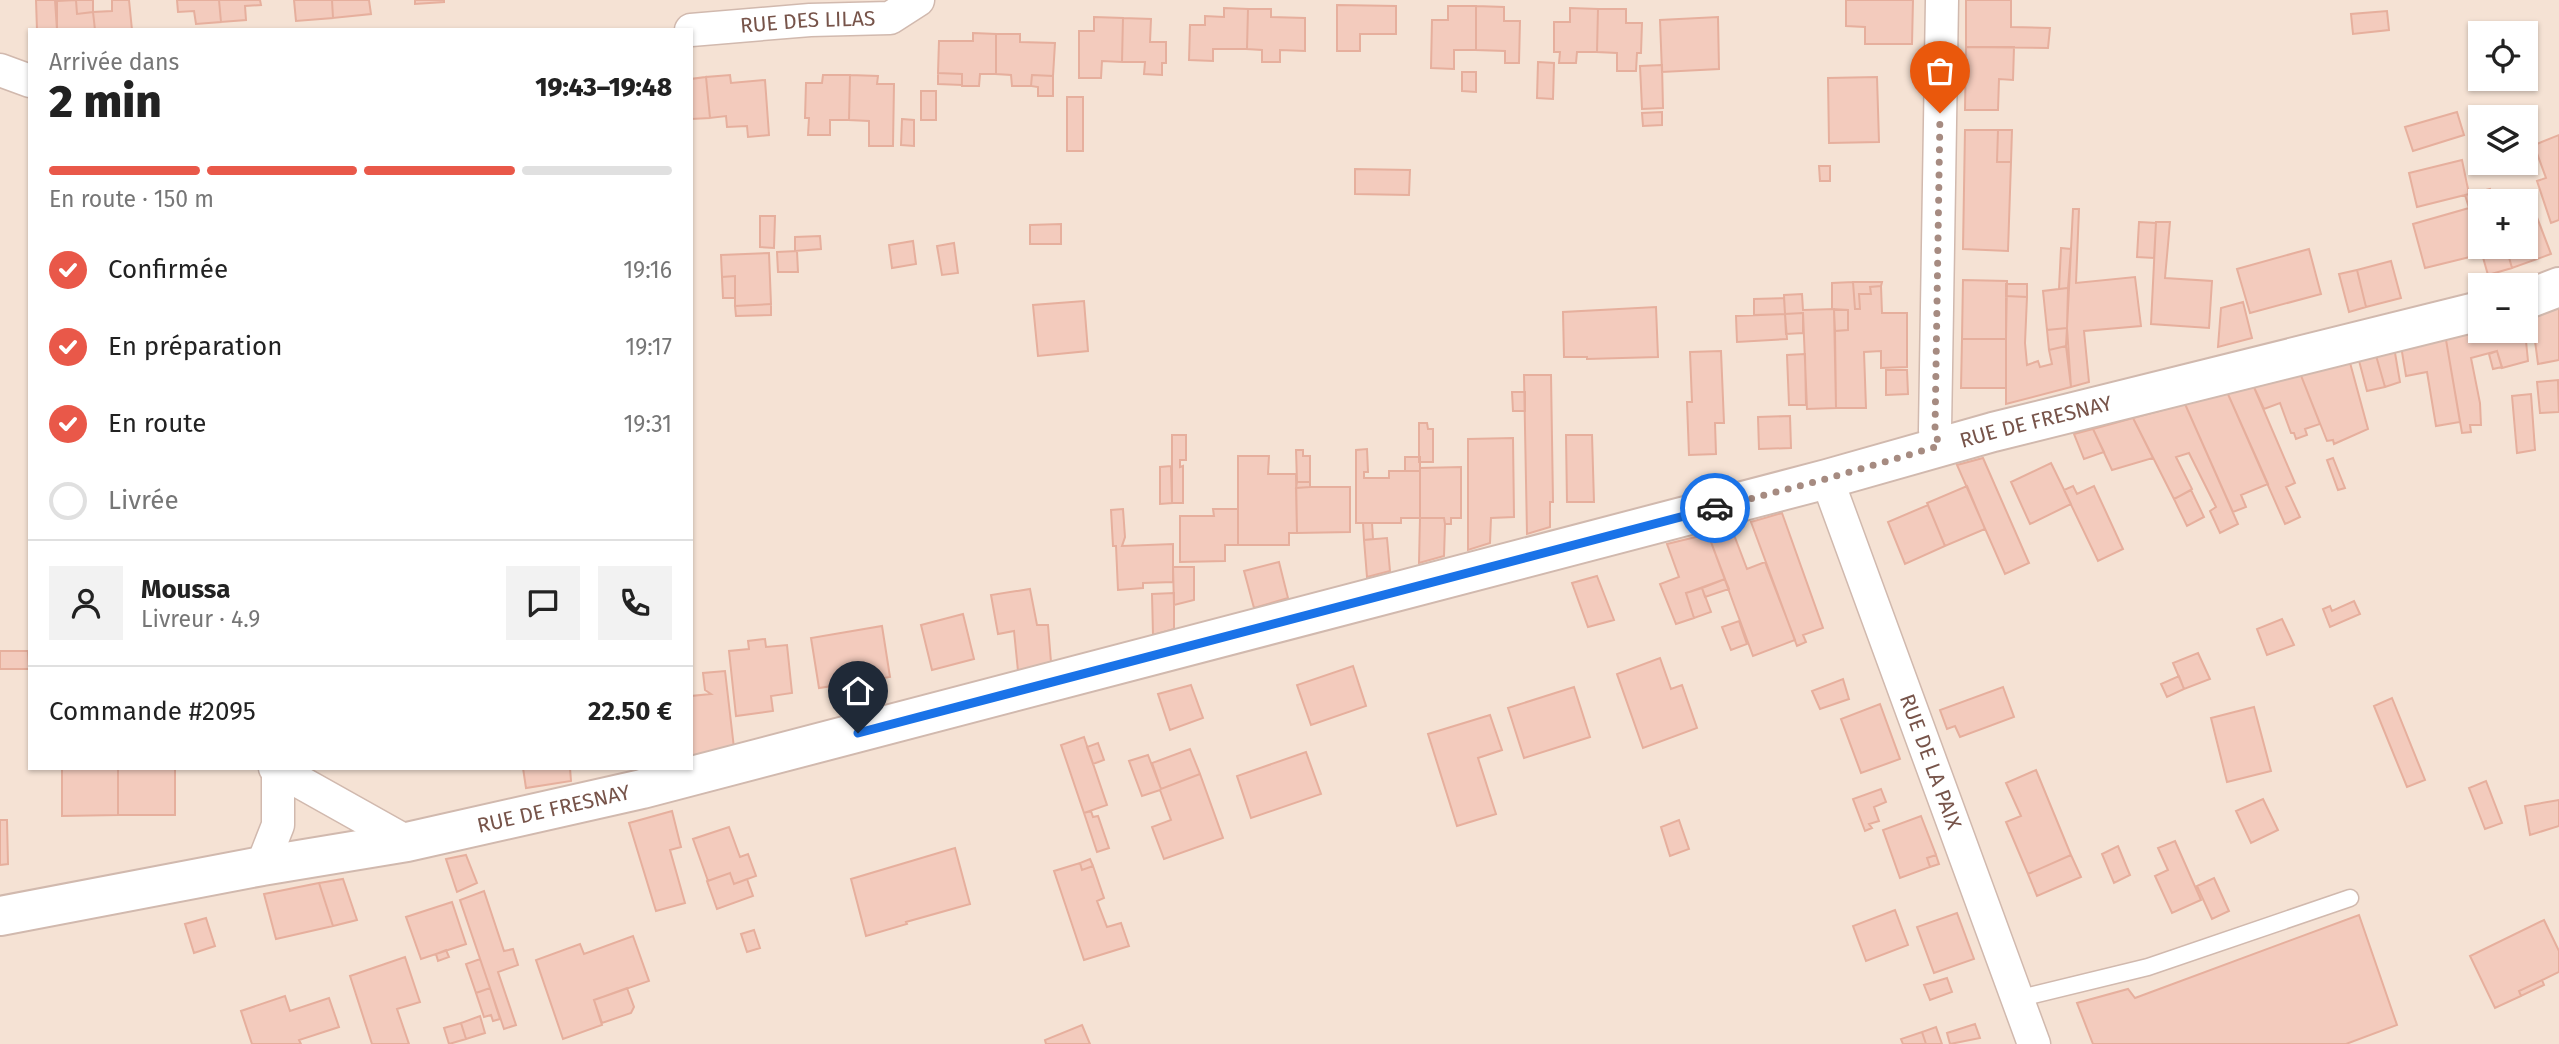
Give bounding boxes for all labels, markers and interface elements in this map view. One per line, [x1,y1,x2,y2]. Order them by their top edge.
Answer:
street label: RUE DES LILAS [739,5,876,39]
map controls [2468,21,2538,343]
button: locate [2468,21,2538,91]
pin [1910,41,1970,113]
text: Arrivée dans [49,48,179,76]
icon: bag [1921,52,1959,90]
text: 19:43–19:48 [535,72,672,103]
text: 2 min [49,74,162,129]
button: layers [2468,105,2538,175]
text: En route · 150 m [49,185,214,213]
button: + [2468,189,2538,259]
icon: check [49,251,87,289]
text: Confirmée [108,254,228,285]
text: 19:16 [623,256,672,284]
button: − [2468,273,2538,343]
icon: check [49,328,87,366]
text: En préparation [108,331,282,362]
text: 19:17 [625,333,672,361]
street label: RUE DE FRESNAY [1957,390,2115,454]
icon: check [49,405,87,443]
text: En route [108,408,207,439]
text: 19:31 [623,410,672,438]
courier [1680,473,1750,543]
text: Livrée [108,485,179,516]
icon: car [1696,489,1734,527]
button: person [49,566,123,640]
button: chat [506,566,580,640]
button: phone [598,566,672,640]
text: Moussa [141,574,230,605]
text: Livreur · 4.9 [141,605,260,633]
pin [828,661,888,733]
icon: home [839,672,877,710]
street label: RUE DE LA PAIX [1894,690,1967,834]
text: Commande #2095 [49,696,256,727]
text: 22.50 € [588,696,672,727]
street label: RUE DE FRESNAY [475,779,633,839]

